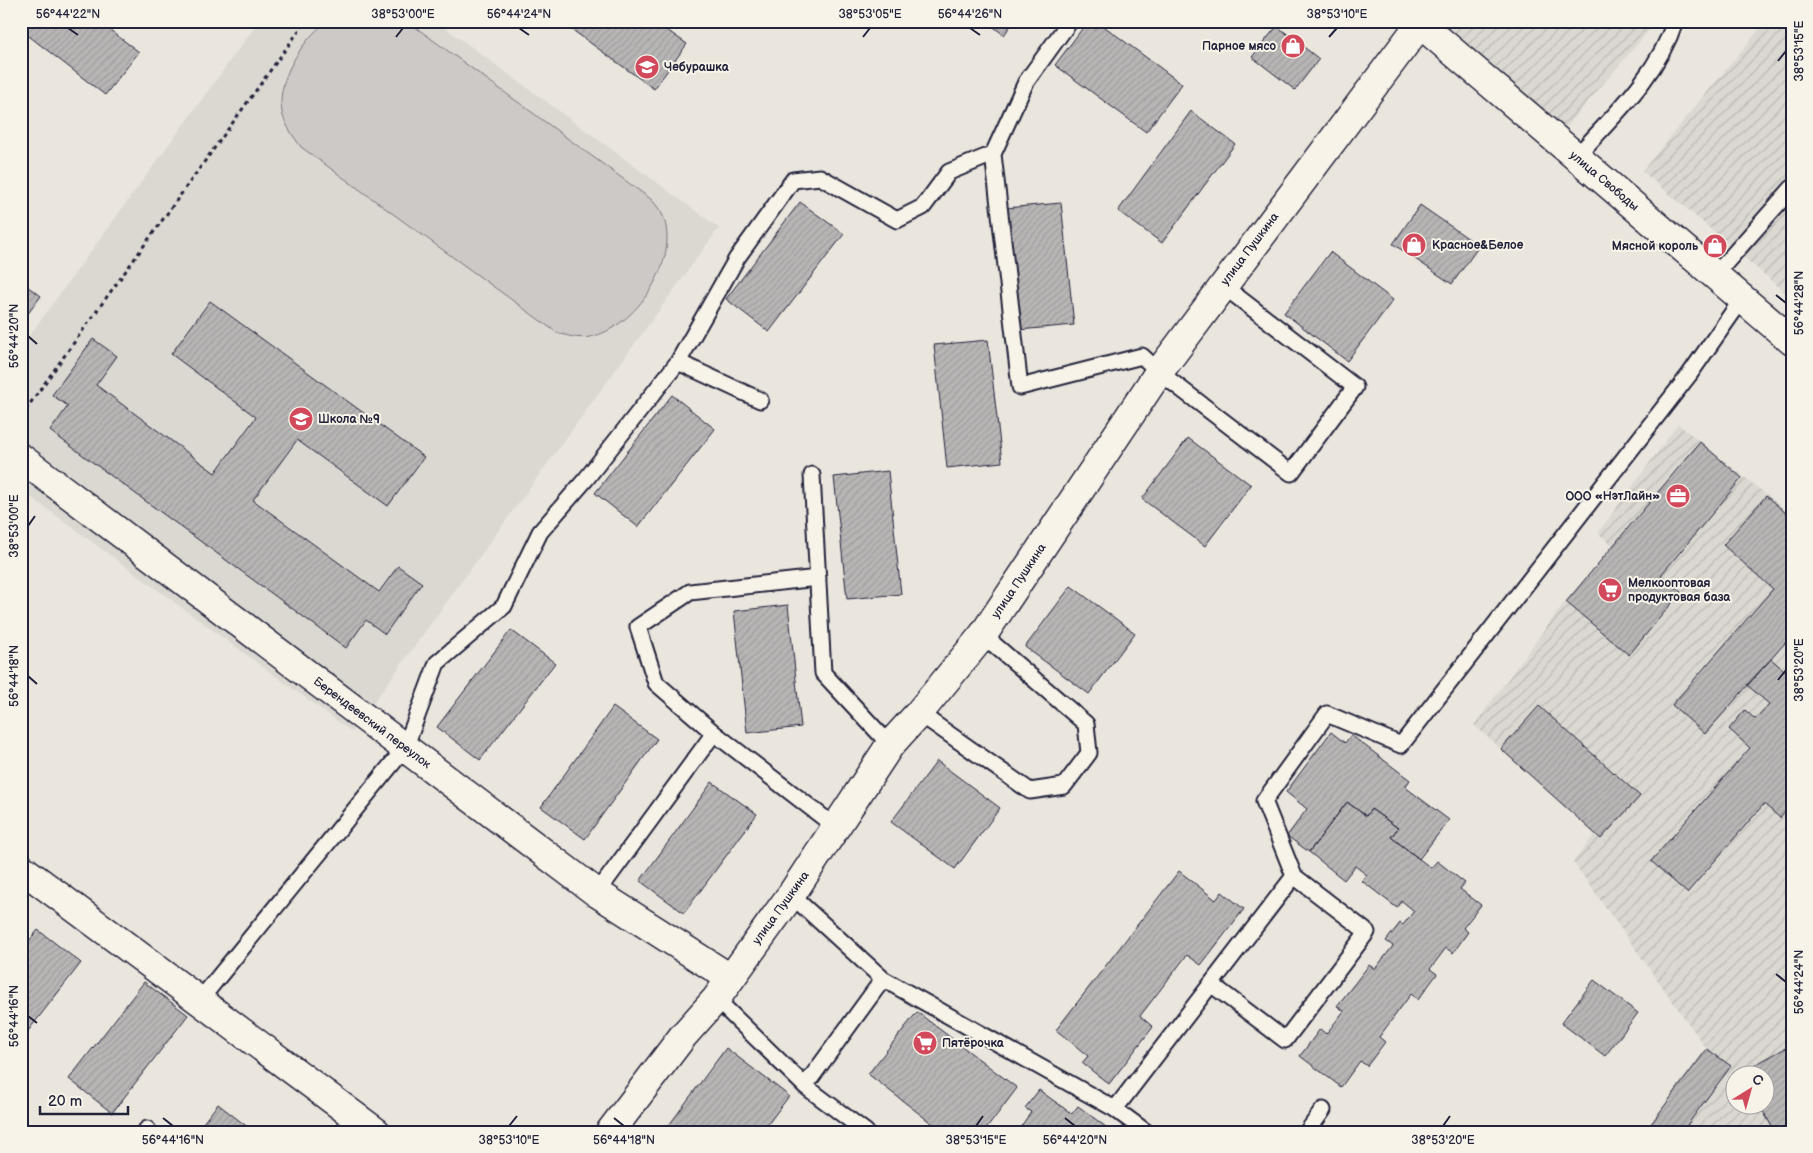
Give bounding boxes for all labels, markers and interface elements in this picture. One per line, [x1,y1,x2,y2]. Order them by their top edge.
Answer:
text: 56°44'22"N [36,7,100,22]
text: 38°53'00"E [371,7,435,22]
text: 56°44'24"N [487,7,551,22]
text: 38°53'05"E [838,7,902,22]
text: 56°44'26"N [938,7,1002,22]
text: 38°53'10"E [1307,7,1368,22]
text: 38°53'15"E [1792,21,1807,81]
shop icon: Парное мясо [1280,33,1306,59]
place label: Парное мясо [1202,39,1276,54]
school or university icon: Чебурашка [634,54,660,80]
place label: Чебурашка [664,60,730,75]
street label: улица Свободы [1566,148,1642,214]
street label: улица Пушкина [1218,210,1282,288]
shop icon: Красное&Белое [1401,232,1427,258]
shop icon: Мясной король [1702,233,1728,259]
place label: Красное&Белое [1432,238,1524,253]
place label: Мясной король [1612,239,1699,254]
text: 56°44'28"N [1792,271,1807,335]
text: 56°44'20"N [7,304,22,368]
school or university icon: Школа №9 [288,406,314,432]
place label: Школа №9 [318,412,380,427]
office icon: ООО «НэтЛайн» [1665,483,1691,509]
place label: ООО «НэтЛайн» [1565,489,1660,504]
text: 38°53'00"E [7,494,22,558]
street label: улица Пушкина [988,541,1050,621]
place label: Мелкооптовая продуктовая база [1628,576,1731,605]
supermarket icon: Мелкооптовая продуктовая база [1597,577,1623,603]
text: 38°53'20"E [1792,638,1807,702]
text: 56°44'18"N [7,645,22,707]
street label: Берендеевский переулок [310,674,434,772]
street label: улица Пушкина [749,868,813,948]
text: 56°44'24"N [1792,950,1807,1014]
text: 56°44'16"N [7,985,22,1047]
supermarket icon: Пятёрочка [912,1030,938,1056]
place label: Пятёрочка [942,1036,1005,1051]
north arrow [1726,1066,1776,1116]
text: С [1749,1070,1767,1090]
scale bar [40,1083,128,1115]
text: 20 m [48,1092,82,1111]
text: 56°44'16"N [142,1133,204,1148]
text: 38°53'10"E [479,1133,540,1148]
text: 56°44'18"N [593,1133,655,1148]
text: 38°53'15"E [946,1133,1006,1148]
text: 56°44'20"N [1043,1133,1107,1148]
text: 38°53'20"E [1411,1133,1475,1148]

